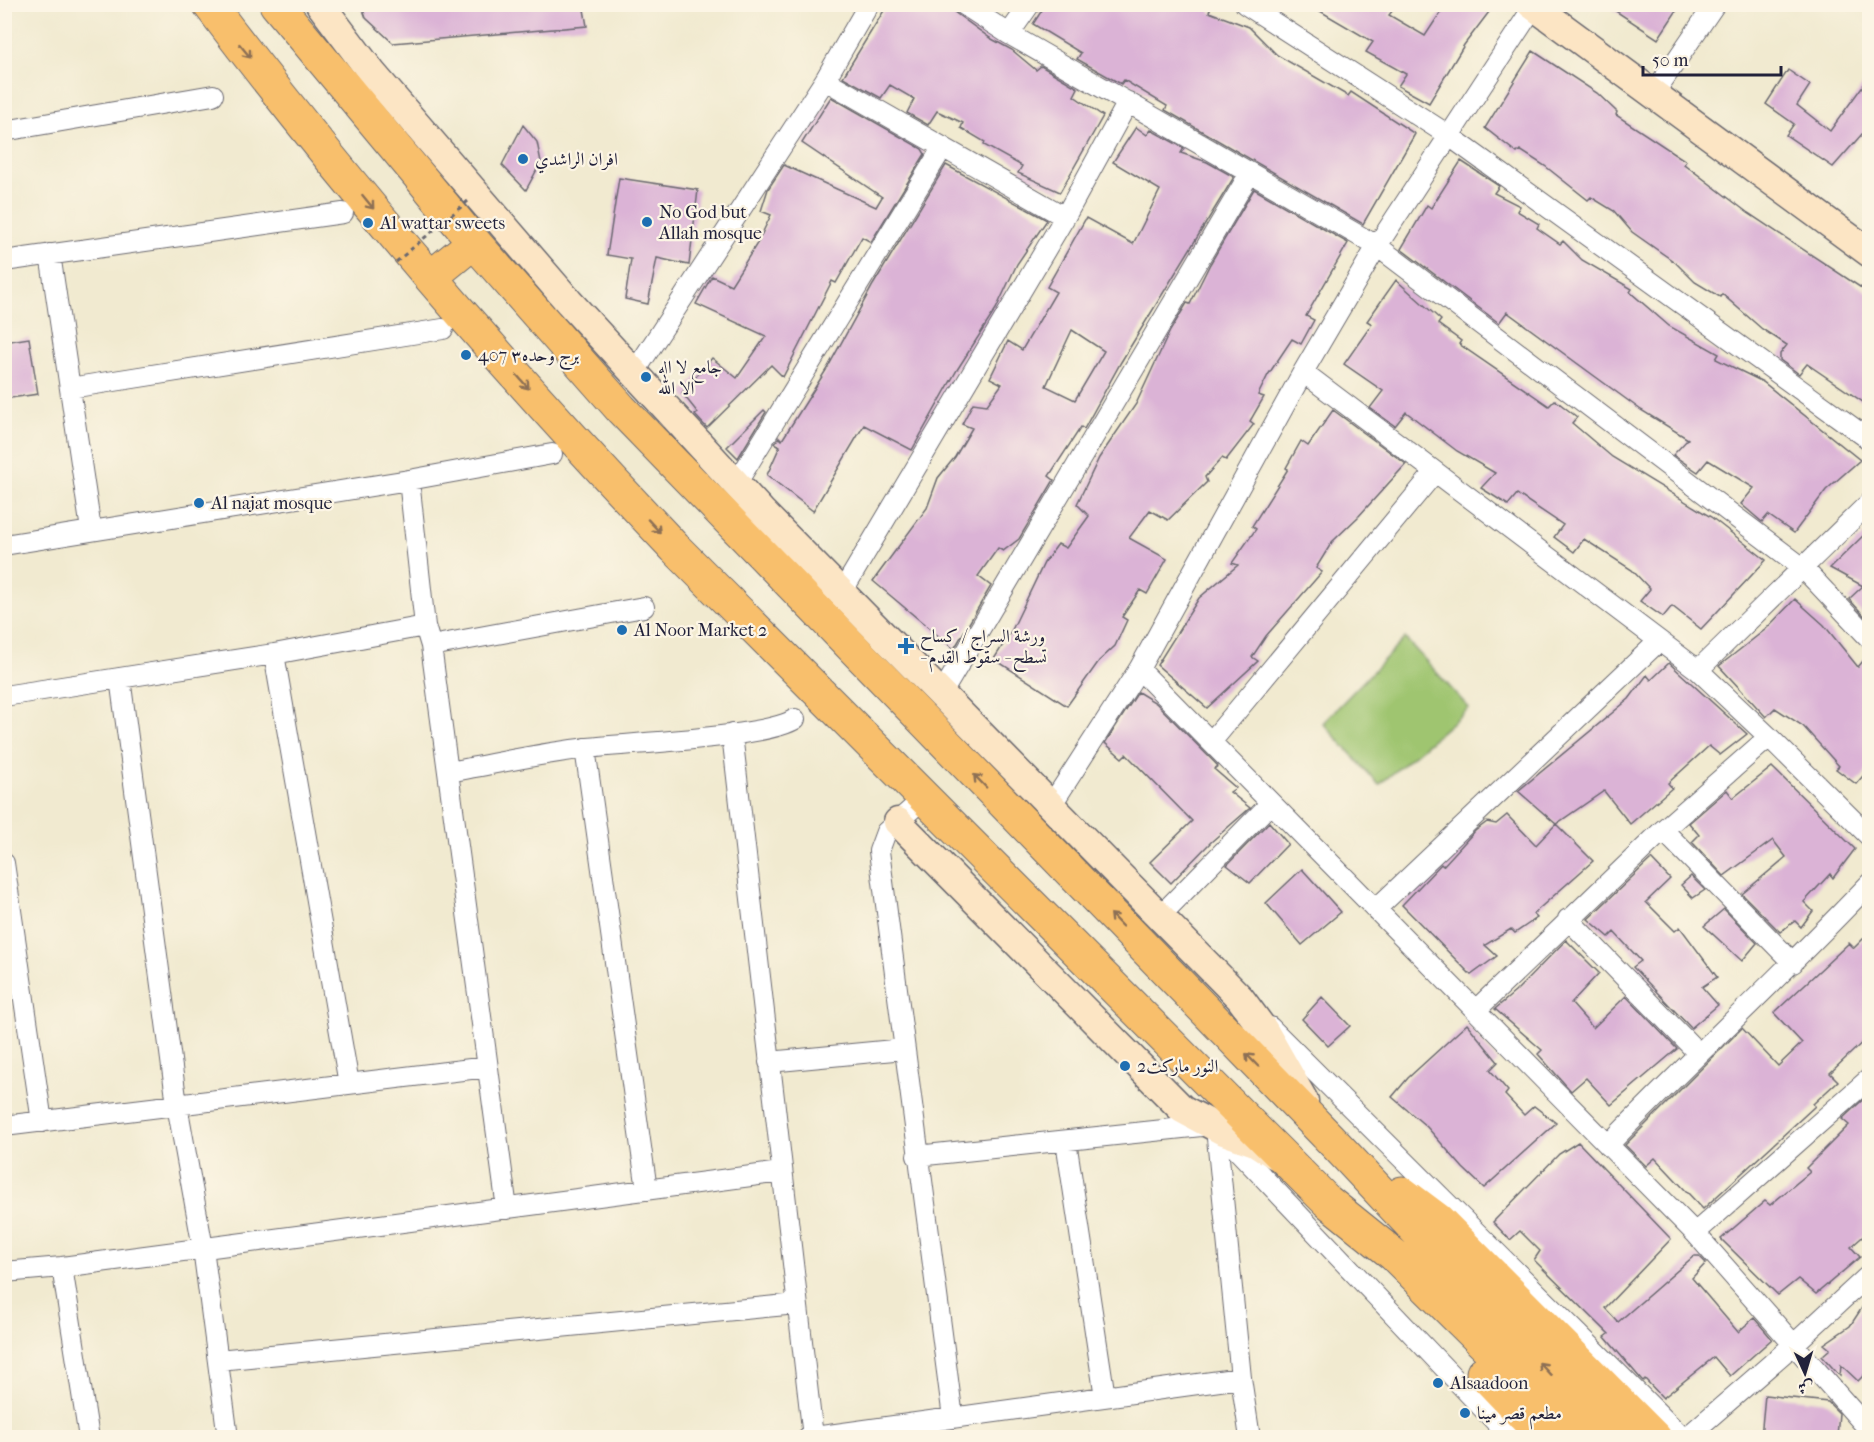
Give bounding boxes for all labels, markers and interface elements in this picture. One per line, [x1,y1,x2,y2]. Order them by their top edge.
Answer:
scale bar [1643,39,1781,77]
one-way arrow [238,43,251,59]
text: 50 m [1652,50,1689,71]
place label: افران الراشدي [535,149,618,174]
marker: افران الراشدي [516,152,530,166]
one-way arrow [362,194,375,210]
place label: No God but Allah mosque [658,202,762,244]
place label: Al wattar sweets [379,213,506,234]
marker: No God but Allah mosque [640,215,654,229]
marker: Al wattar sweets [361,216,375,230]
place label: برج وحده٣ 407 [478,345,579,371]
marker: برج وحده٣ 407 [459,348,473,362]
place label: جامع لا اله الا الله [658,357,722,399]
marker: جامع لا اله الا الله [639,370,653,384]
one-way arrow [516,374,530,389]
place label: Al najat mosque [210,493,333,514]
marker: Al najat mosque [192,496,206,510]
one-way arrow [647,518,661,533]
place label: Al Noor Market 2 [633,620,767,641]
marker: Al Noor Market 2 [615,623,629,637]
place label: ورشة السراج / كساح - تسطح - سقوط القدم [920,626,1047,673]
marker: ورشة السراج / كساح - تسطح - سقوط القدم [897,637,915,655]
one-way arrow [973,773,987,788]
one-way arrow [1109,913,1123,928]
one-way arrow [1245,1052,1260,1067]
place label: النور ماركت2 [1137,1056,1218,1077]
marker: النور ماركت2 [1118,1059,1132,1073]
north arrow [1775,1343,1835,1403]
one-way arrow [1538,1362,1552,1377]
place label: Alsaadoon [1449,1373,1529,1394]
marker: Alsaadoon [1431,1376,1445,1390]
text: ش [1797,1377,1815,1397]
place label: مطعم قصر مينا [1477,1403,1562,1430]
marker: مطعم قصر مينا [1458,1406,1472,1420]

